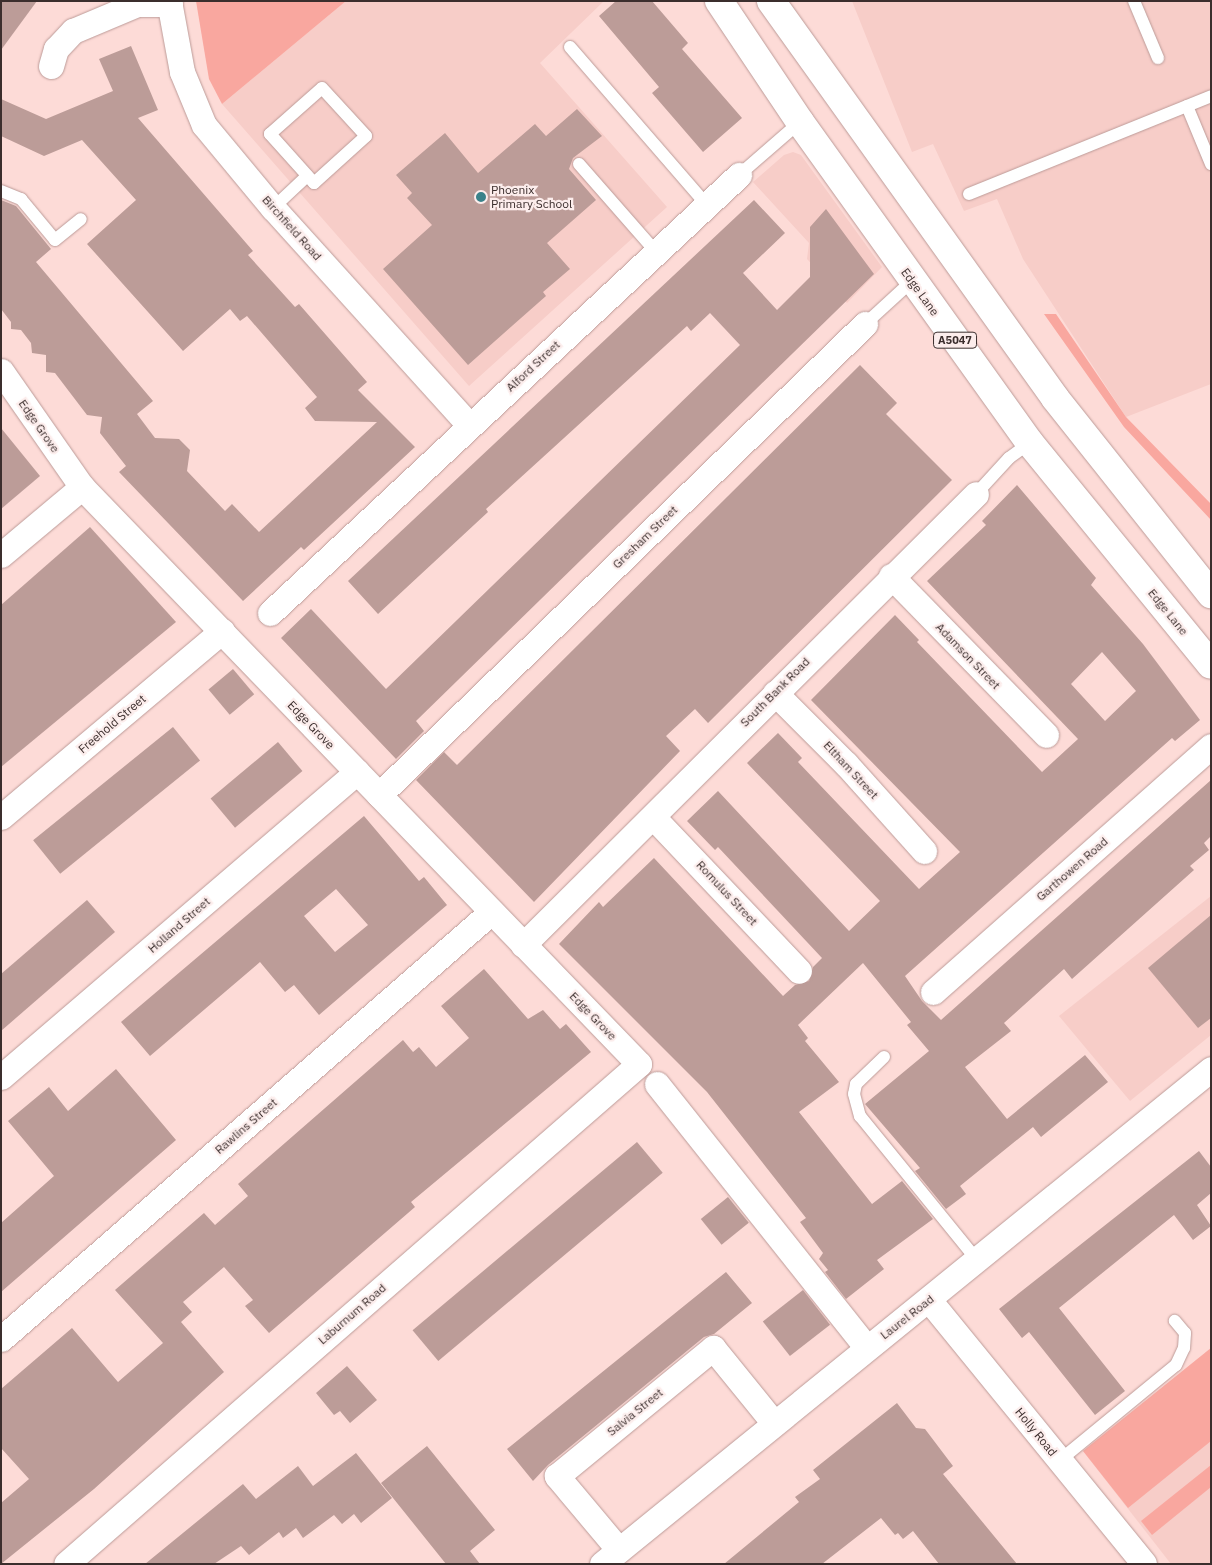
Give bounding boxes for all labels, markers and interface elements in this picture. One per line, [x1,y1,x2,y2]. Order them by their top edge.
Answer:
place label: Phoenix Primary School [491,183,572,211]
marker: Phoenix Primary School [475,191,487,203]
street label: Birchfield Road [259,193,325,263]
street label: Edge Lane [898,265,942,319]
road number: A5047 [932,332,978,348]
street label: Alford Street [503,337,563,395]
street label: Edge Grove [16,397,62,455]
street label: Gresham Street [610,502,680,572]
street label: Edge Lane [1145,586,1191,638]
street label: Adamson Street [933,620,1003,692]
street label: South Bank Road [737,654,813,730]
street label: Freehold Street [75,692,149,756]
street label: Edge Grove [285,698,337,752]
street label: Eltham Street [821,738,881,802]
street label: Garthowen Road [1033,834,1111,904]
street label: Romulus Street [693,858,761,928]
street label: Holland Street [145,894,213,956]
street label: Edge Grove [567,989,619,1043]
street label: Rawlins Street [212,1095,280,1157]
street label: Laburnum Road [315,1281,389,1347]
street label: Laurel Road [877,1292,937,1342]
street label: Salvia Street [604,1385,666,1439]
street label: Holly Road [1012,1405,1060,1459]

